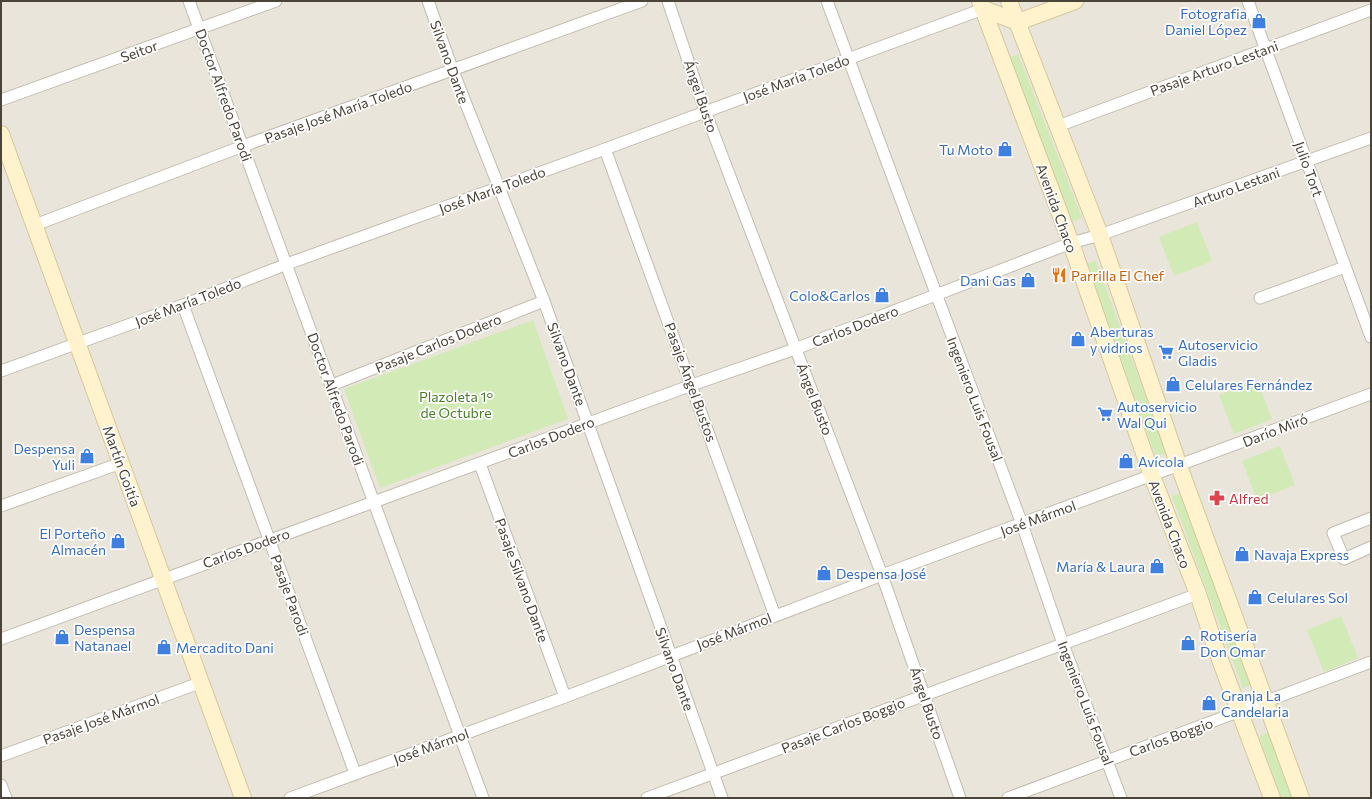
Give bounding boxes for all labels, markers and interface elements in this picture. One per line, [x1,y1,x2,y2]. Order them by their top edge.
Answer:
place label: Fotografia Daniel López [1165,5,1247,38]
shop icon: Fotografia Daniel López [1250,12,1268,30]
street label: Silvano Dante [427,18,473,106]
street label: Doctor Alfredo Parodi [192,26,256,164]
street label: Seitor [118,36,161,66]
street label: Pasaje Arturo Lestani [1148,37,1280,99]
street label: José María Toledo [740,51,852,105]
street label: Ángel Busto [681,57,721,135]
street label: Pasaje José María Toledo [262,77,414,147]
street label: Julio Tort [1291,139,1327,199]
shop icon: Tu Moto [996,140,1014,158]
place label: Tu Moto [939,141,993,158]
street label: Avenida Chaco [1033,161,1081,255]
street label: José María Toledo [436,163,548,217]
street label: Arturo Lestani [1190,163,1282,211]
restaurant icon: Parrilla El Chef [1050,266,1068,284]
place label: Parrilla El Chef [1071,267,1164,284]
shop icon: Dani Gas [1019,271,1037,289]
place label: Dani Gas [960,272,1016,289]
street label: José María Toledo [133,274,243,330]
shop icon: Colo&Carlos [873,286,891,304]
place label: Colo&Carlos [789,287,870,304]
street label: Carlos Dodero [809,302,901,350]
street label: Pasaje Carlos Dodero [372,310,504,376]
street label: Silvano Dante [544,320,590,408]
street label: Pasaje Ángel Bustos [662,320,720,444]
place label: Aberturas y vidrios [1090,323,1154,356]
street label: Doctor Alfredo Parodi [304,330,368,468]
shop icon: Aberturas y vidrios [1069,330,1087,348]
street label: Ingeniero Luis Fousal [943,334,1007,464]
place label: Autoservicio Gladis [1178,336,1258,369]
supermarket icon: Autoservicio Gladis [1157,343,1175,361]
street label: Ángel Busto [793,360,837,438]
shop icon: Celulares Fernández [1164,375,1182,393]
place label: Celulares Fernández [1185,376,1312,393]
park label: Plazoleta 1° de Octubre [419,388,493,421]
place label: Autoservicio Wal Qui [1117,398,1197,431]
supermarket icon: Autoservicio Wal Qui [1096,405,1114,423]
street label: Darío Miró [1240,410,1310,450]
street label: Carlos Dodero [505,413,597,461]
street label: Martín Goitía [99,423,145,509]
place label: Despensa Yuli [14,440,75,473]
shop icon: Despensa Yuli [78,447,96,465]
shop icon: Avícola [1117,452,1135,470]
place label: Avícola [1138,453,1184,470]
street label: Avenida Chaco [1145,477,1195,571]
pharmacy icon: Alfred [1208,489,1226,507]
place label: Alfred [1229,490,1269,507]
street label: José Mármol [998,497,1078,539]
street label: Pasaje Silvano Dante [492,516,552,644]
street label: Carlos Dodero [200,524,292,572]
place label: El Porteño Almacén [40,525,106,558]
shop icon: El Porteño Almacén [109,532,127,550]
shop icon: Navaja Express [1233,545,1251,563]
place label: Navaja Express [1254,546,1349,563]
street label: Pasaje Parodi [267,552,313,638]
shop icon: María & Laura [1148,557,1166,575]
place label: María & Laura [1056,558,1145,575]
shop icon: Despensa José [815,564,833,582]
place label: Despensa José [836,565,926,582]
shop icon: Celulares Sol [1246,588,1264,606]
place label: Celulares Sol [1267,589,1348,606]
street label: José Mármol [694,609,774,653]
place label: Despensa Natanael [74,621,135,654]
street label: Silvano Dante [652,625,698,713]
place label: Rotisería Don Omar [1200,627,1266,660]
shop icon: Despensa Natanael [53,628,71,646]
shop icon: Rotisería Don Omar [1179,634,1197,652]
shop icon: Mercadito Dani [155,638,173,656]
street label: Ingeniero Luis Fousal [1054,638,1118,768]
place label: Mercadito Dani [176,639,274,656]
street label: Ángel Busto [907,664,947,742]
place label: Granja La Candelaria [1221,687,1289,720]
street label: Pasaje José Mármol [41,690,161,748]
street label: Pasaje Carlos Boggio [779,694,907,756]
shop icon: Granja La Candelaria [1200,694,1218,712]
street label: Carlos Boggio [1127,714,1215,760]
street label: José Mármol [391,725,471,767]

